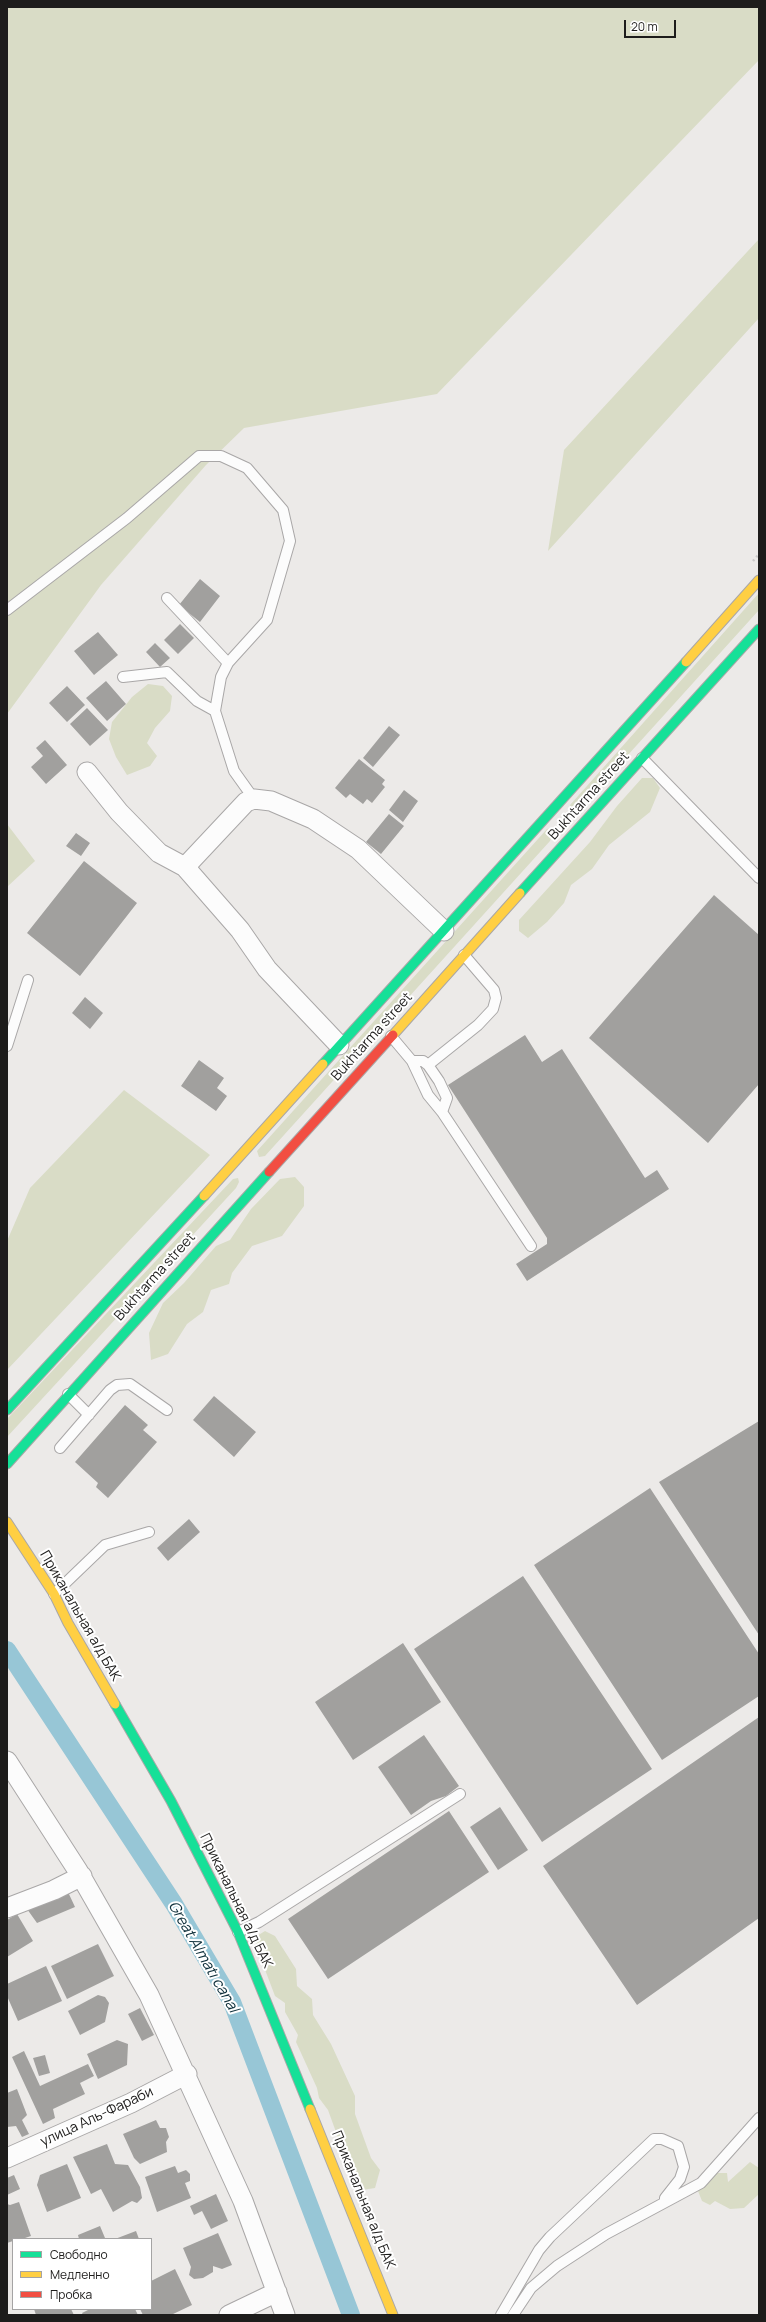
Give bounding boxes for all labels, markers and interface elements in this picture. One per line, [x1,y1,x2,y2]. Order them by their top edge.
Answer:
scale bar [626,12,678,38]
text: 20 m [631,18,658,35]
street label: Bukhtarma street [545,748,633,844]
street label: Bukhtarma street [328,989,416,1085]
street label: Bukhtarma street [111,1229,199,1325]
street label: Приканальная а/д БАК [36,1548,124,1684]
street label: Приканальная а/д БАК [196,1831,276,1971]
water label: Great Almatı canal [164,1898,242,2016]
street label: улица Аль-Фараби [38,2083,156,2151]
street label: Приканальная а/д БАК [328,2128,398,2272]
legend [12,2238,152,2310]
text: Свободно [50,2246,108,2263]
text: Медленно [50,2266,110,2283]
text: Пробка [50,2286,92,2303]

